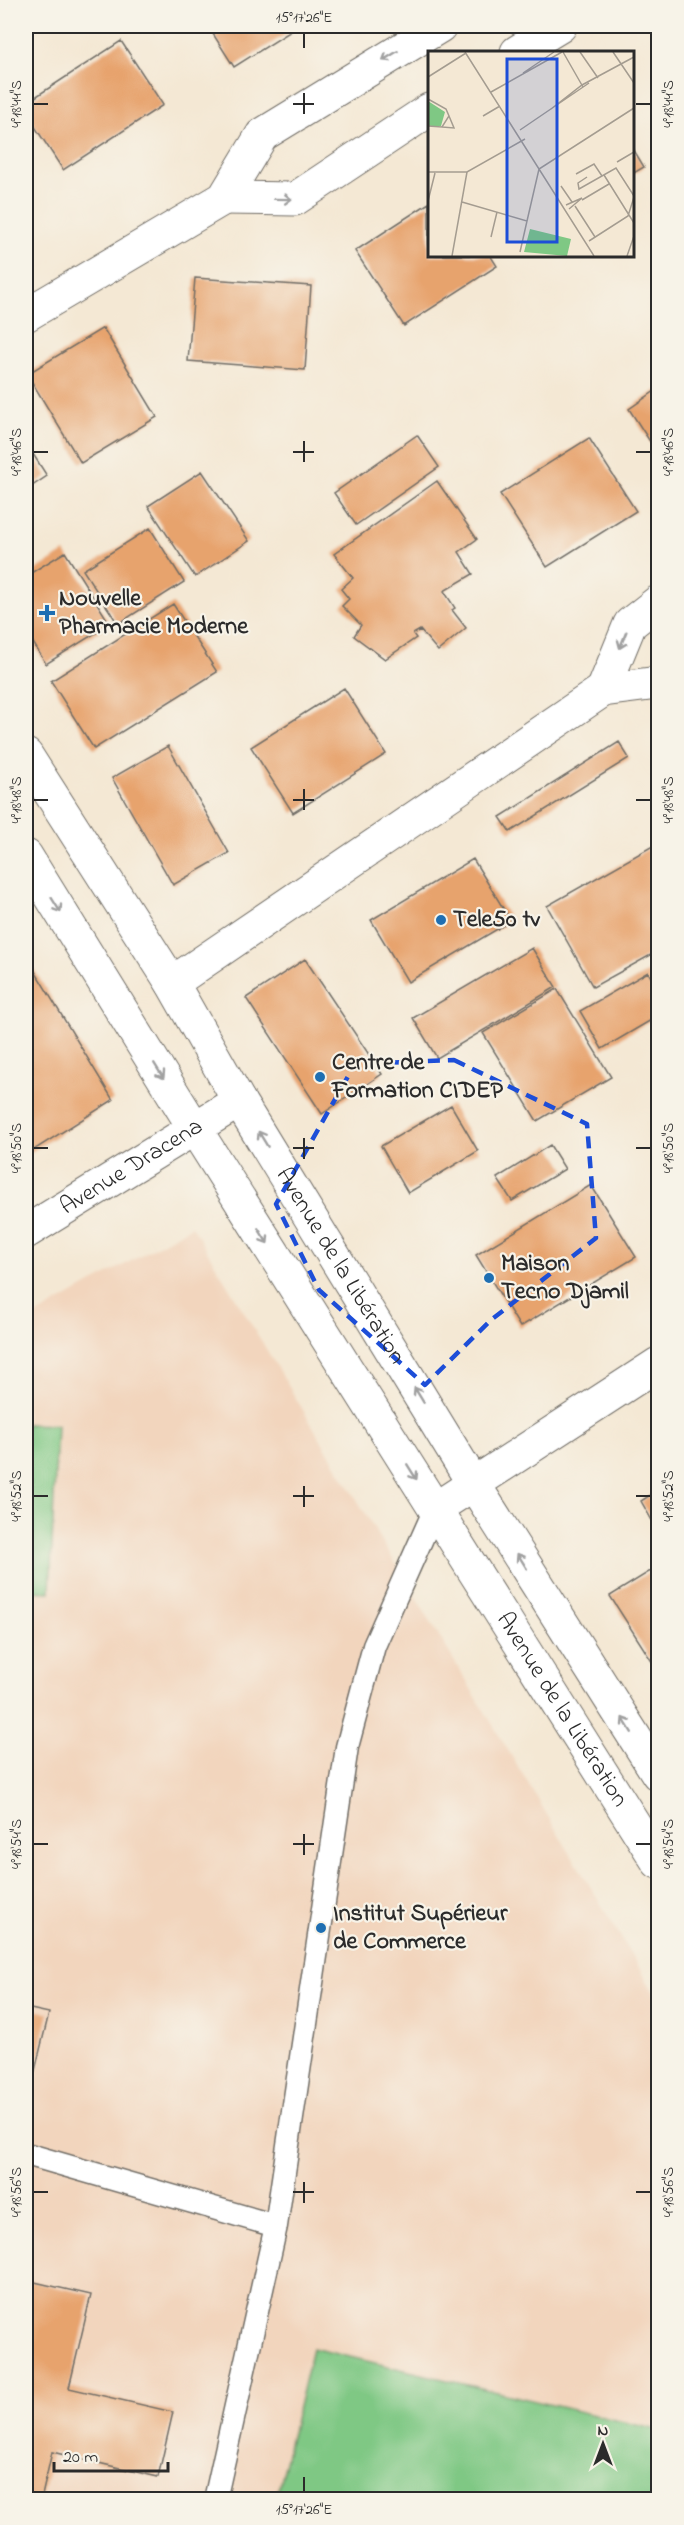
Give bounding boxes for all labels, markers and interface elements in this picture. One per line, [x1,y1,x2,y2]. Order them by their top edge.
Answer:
text: 15°17'26"E [276,7,332,29]
one-way arrow [382,51,399,63]
inset map [428,51,633,256]
text: 4°18'44"S [6,80,28,128]
text: 4°18'44"S [658,80,680,128]
one-way arrow [272,193,292,205]
text: 4°18'46"S [6,428,28,476]
text: 4°18'46"S [658,428,680,476]
place label: Nouvelle Pharmacie Moderne [59,582,249,645]
marker: Nouvelle Pharmacie Moderne [40,606,54,620]
one-way arrow [617,630,628,649]
text: 4°18'48"S [6,776,28,824]
text: 4°18'48"S [658,776,680,824]
one-way arrow [51,896,63,913]
place label: Tele50 tv [453,903,540,938]
marker: Tele50 tv [434,913,448,927]
place label: Centre de Formation CIDEP [331,1046,504,1109]
one-way arrow [153,1062,165,1079]
marker: Centre de Formation CIDEP [313,1070,327,1084]
street label: Avenue Dracena [53,1110,210,1224]
text: 4°18'50"S [6,1122,28,1173]
text: 4°18'50"S [658,1122,680,1173]
one-way arrow [256,1131,268,1148]
street label: Avenue de la Libération [266,1161,414,1371]
one-way arrow [257,1227,269,1244]
place label: Maison Tecno Djamil [501,1247,629,1310]
marker: Maison Tecno Djamil [482,1271,496,1285]
one-way arrow [413,1387,425,1404]
one-way arrow [406,1463,418,1480]
text: 4°18'52"S [6,1470,28,1522]
text: 4°18'52"S [658,1470,680,1522]
one-way arrow [516,1552,529,1569]
street label: Avenue de la Libération [487,1605,637,1814]
one-way arrow [621,1717,633,1734]
text: 4°18'54"S [6,1819,28,1869]
text: 4°18'54"S [658,1819,680,1869]
place label: Institut Supérieur de Commerce [333,1897,508,1960]
marker: Institut Supérieur de Commerce [314,1921,328,1935]
text: 4°18'56"S [6,2166,28,2217]
text: 4°18'56"S [658,2166,680,2217]
north arrow [573,2414,633,2474]
text: N [598,2419,609,2443]
scale bar [54,2435,168,2473]
text: 20 m [63,2445,98,2471]
text: 15°17'26"E [276,2499,332,2521]

